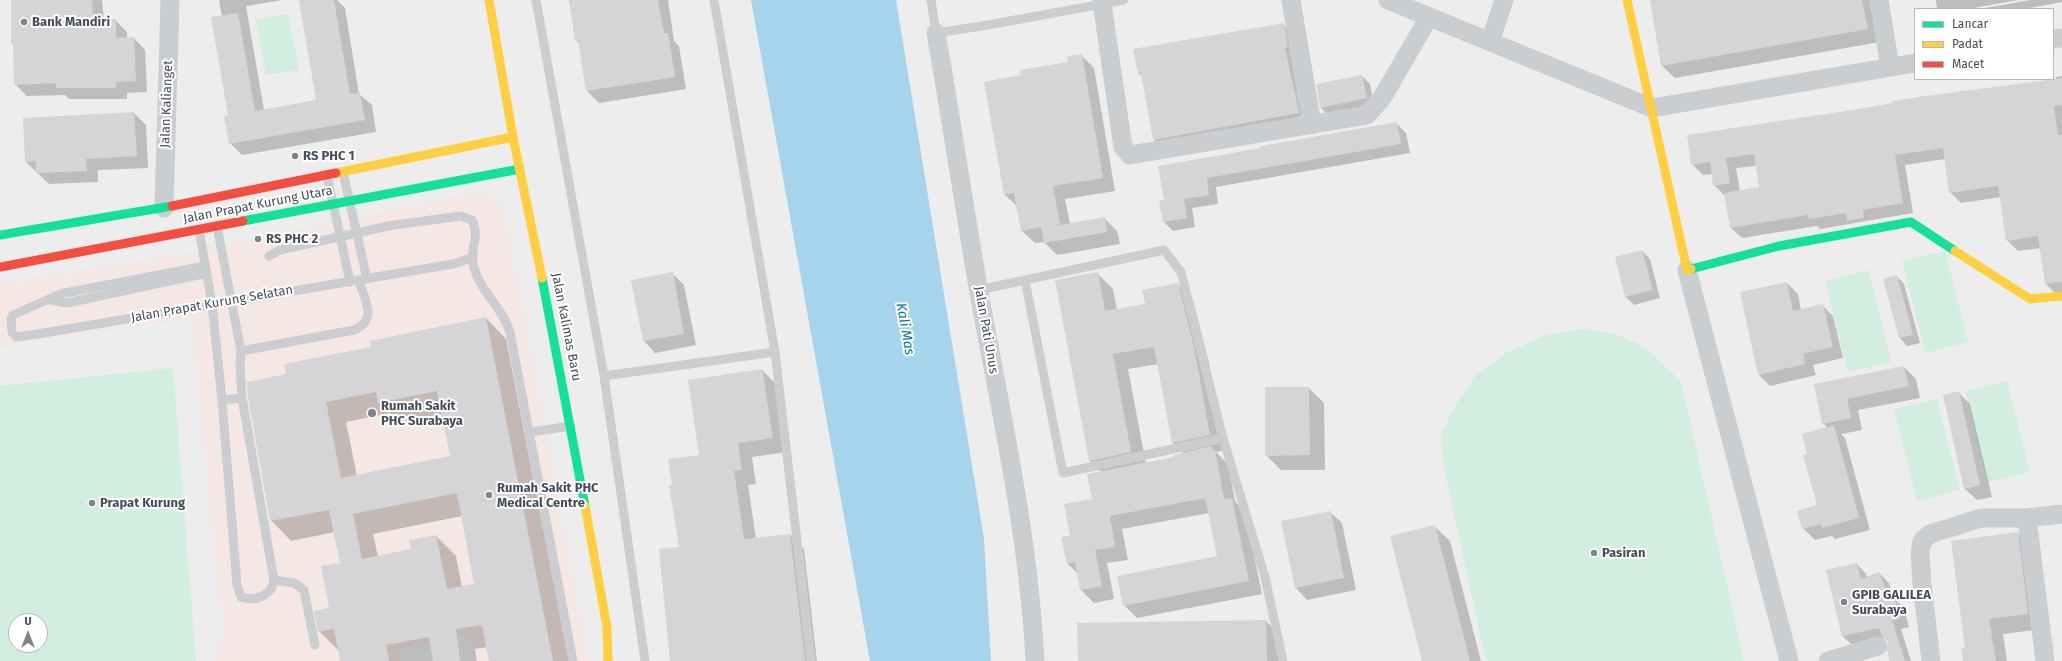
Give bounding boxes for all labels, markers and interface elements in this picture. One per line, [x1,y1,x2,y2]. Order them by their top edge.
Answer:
legend [1914,8,2054,80]
place label: Bank Mandiri [32,14,110,30]
marker: Bank Mandiri [19,17,29,27]
text: Lancar [1952,17,1988,31]
text: Padat [1952,37,1983,51]
text: Macet [1952,57,1984,71]
street label: Jalan Kalianget [158,60,176,148]
place label: RS PHC 1 [303,148,354,164]
marker: RS PHC 1 [290,151,300,161]
street label: Jalan Prapat Kurung Utara [182,183,334,227]
place label: RS PHC 2 [266,231,318,247]
marker: RS PHC 2 [253,234,263,244]
street label: Jalan Kalimas Baru [548,272,584,382]
street label: Jalan Prapat Kurung Selatan [130,282,294,326]
street label: Jalan Pati Unus [971,285,1001,375]
water label: Kali Mas [892,302,918,356]
place label: Rumah Sakit PHC Surabaya [381,398,463,429]
marker: Rumah Sakit PHC Surabaya [366,407,378,419]
place label: Rumah Sakit PHC Medical Centre [497,480,599,511]
marker: Rumah Sakit PHC Medical Centre [484,490,494,500]
place label: Prapat Kurung [100,495,185,511]
marker: Prapat Kurung [87,498,97,508]
place label: Pasiran [1602,545,1645,561]
marker: Pasiran [1589,548,1599,558]
place label: GPIB GALILEA Surabaya [1852,587,1931,618]
marker: GPIB GALILEA Surabaya [1839,597,1849,607]
north arrow [8,613,48,653]
text: U [24,615,32,628]

